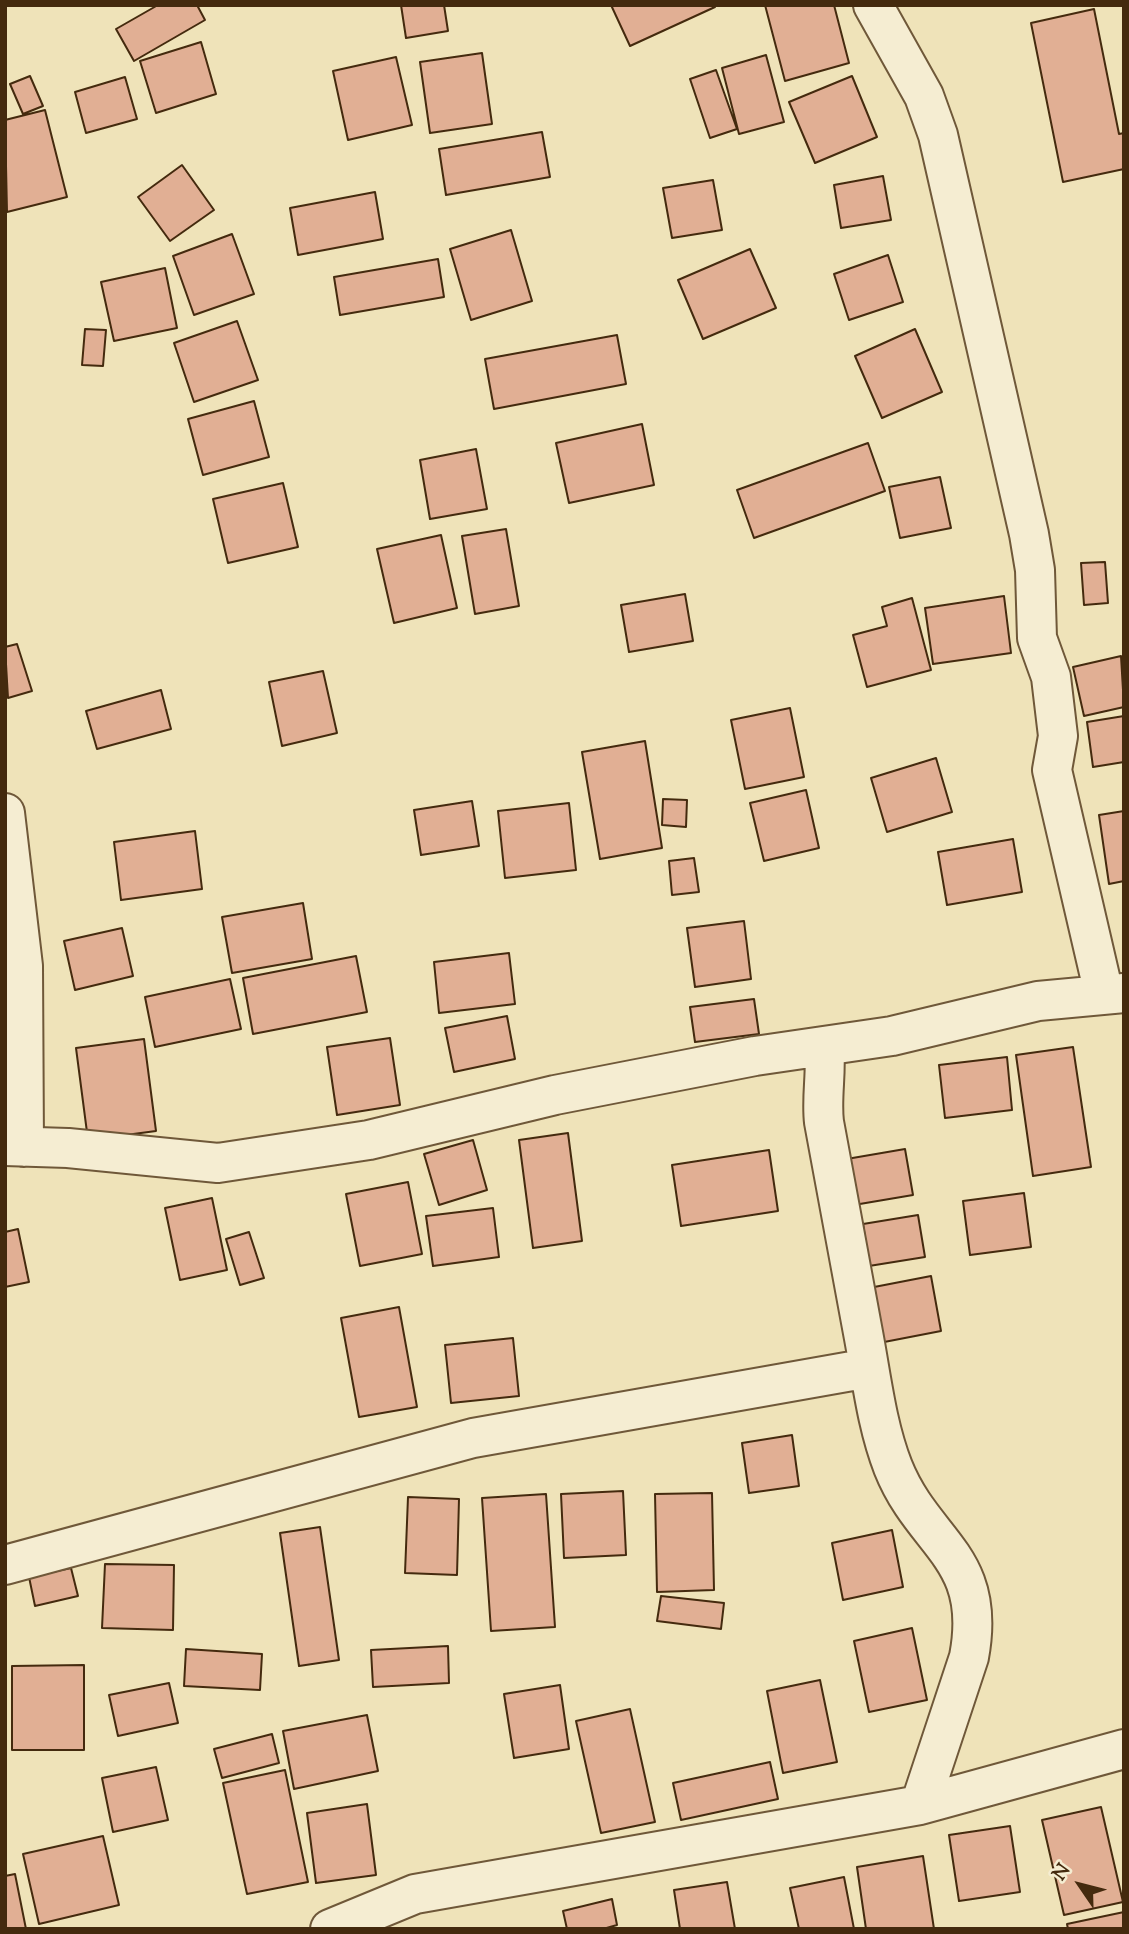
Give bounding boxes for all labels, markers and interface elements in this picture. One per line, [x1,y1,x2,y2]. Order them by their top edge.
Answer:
north arrow [1045,1850,1115,1920]
text: N [1047,1859,1078,1887]

